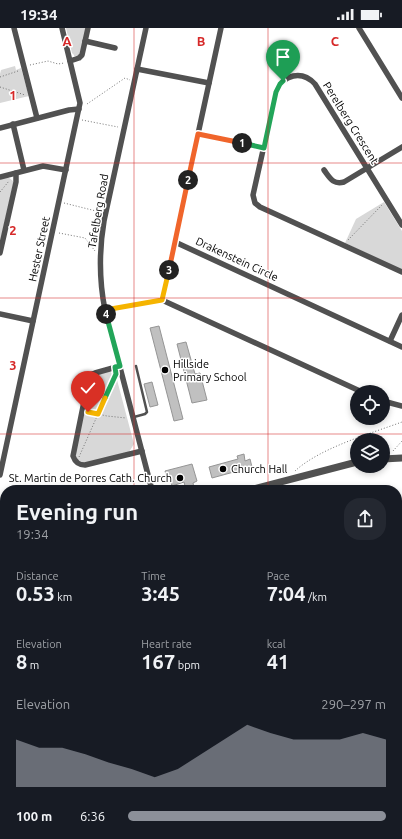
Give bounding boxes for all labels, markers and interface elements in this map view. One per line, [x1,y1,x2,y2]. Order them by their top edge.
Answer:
text: 19:34 [20,6,58,23]
text: A [62,34,72,48]
text: B [197,34,206,48]
text: C [331,34,340,48]
pin [266,40,300,81]
icon: arrive [272,46,294,68]
street label: Perelberg Crescent [321,80,381,167]
text: 1 [9,88,17,102]
pin: 1 [232,133,252,153]
text: 1 [239,137,245,149]
pin: 2 [178,170,198,190]
street label: Tafelberg Road [86,173,110,249]
text: 2 [185,174,191,186]
street label: Hester Street [26,215,52,283]
text: 2 [9,223,17,237]
street label: Drakenstein Circle [194,235,280,283]
pin: 3 [159,260,179,280]
text: 3 [166,264,172,276]
pin: 4 [96,304,116,324]
text: 4 [103,308,109,320]
text: 3 [9,358,17,372]
place label: Hillside Primary School [173,358,247,383]
marker: Hillside Primary School [160,365,170,375]
pin [71,371,105,412]
icon: check [77,377,99,399]
map controls [350,385,390,473]
button: locate [350,385,390,425]
button: layers [350,433,390,473]
place label: Church Hall [231,463,288,475]
marker: Church Hall [218,464,228,474]
place label: St. Martin de Porres Cath. Church [9,472,172,484]
marker: St. Martin de Porres Cath. Church [175,473,185,483]
button: share [344,498,386,540]
text: Evening run [16,499,138,524]
text: 19:34 [16,527,49,541]
text: Distance [16,570,59,582]
text: Time [141,570,166,582]
text: Pace [267,570,290,582]
text: 0.53 [16,582,55,605]
text: 3:45 [141,582,180,605]
text: 7:04 [267,582,305,605]
text: km [55,591,72,603]
text: /km [305,591,327,603]
text: Elevation [16,638,62,650]
text: Heart rate [141,638,192,650]
text: kcal [267,638,286,650]
text: 8 [16,650,27,673]
text: 167 [141,650,175,673]
text: 41 [267,650,289,673]
text: m [27,659,39,671]
text: bpm [175,659,200,671]
text: Elevation [16,697,70,711]
text: 290–297 m [321,697,386,711]
text: 100 m [16,809,52,823]
text: 6:36 [80,809,105,823]

